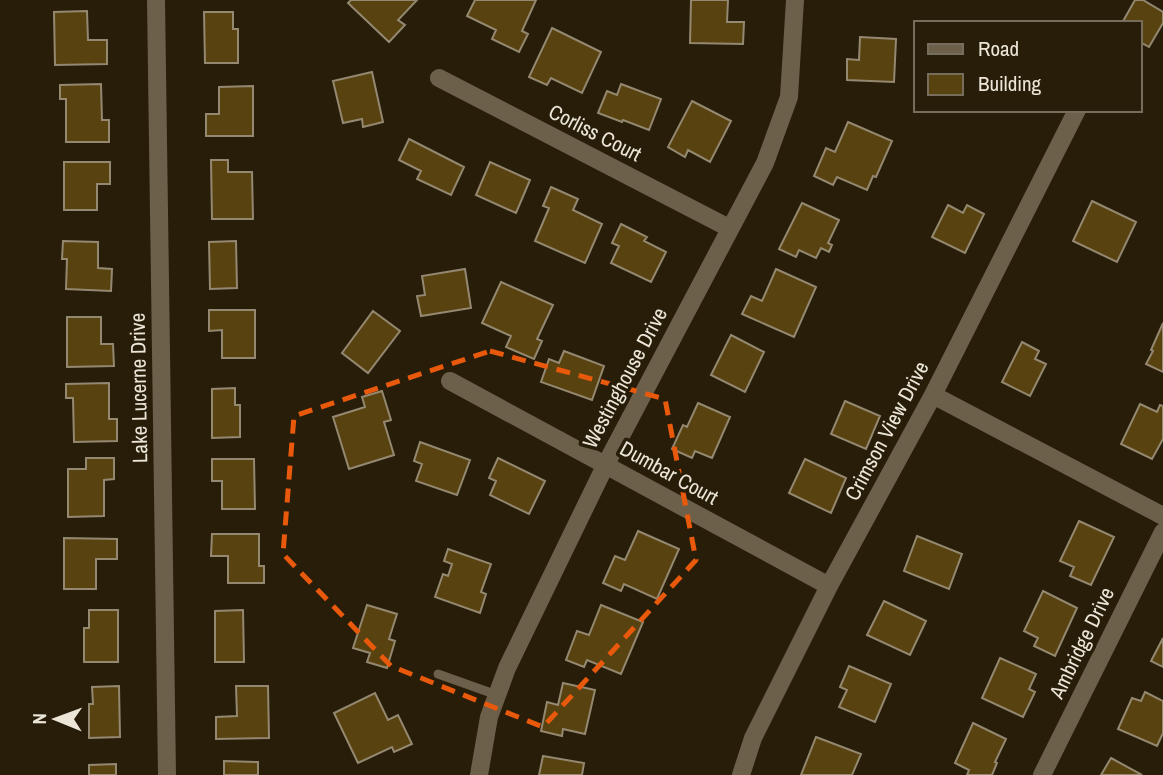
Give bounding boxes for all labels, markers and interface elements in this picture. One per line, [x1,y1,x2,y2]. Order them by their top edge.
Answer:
legend [914,21,1142,112]
text: Road [978,34,1019,63]
text: Building [978,69,1042,98]
street label: Corliss Court [544,97,647,168]
street label: Westinghouse Drive [575,302,674,453]
street label: Lake Lucerne Drive [123,313,154,463]
street label: Crimson View Drive [838,356,935,505]
street label: Dumbar Court [615,434,724,512]
street label: Ambridge Drive [1042,582,1121,704]
north arrow [21,684,91,754]
text: N [26,713,52,725]

